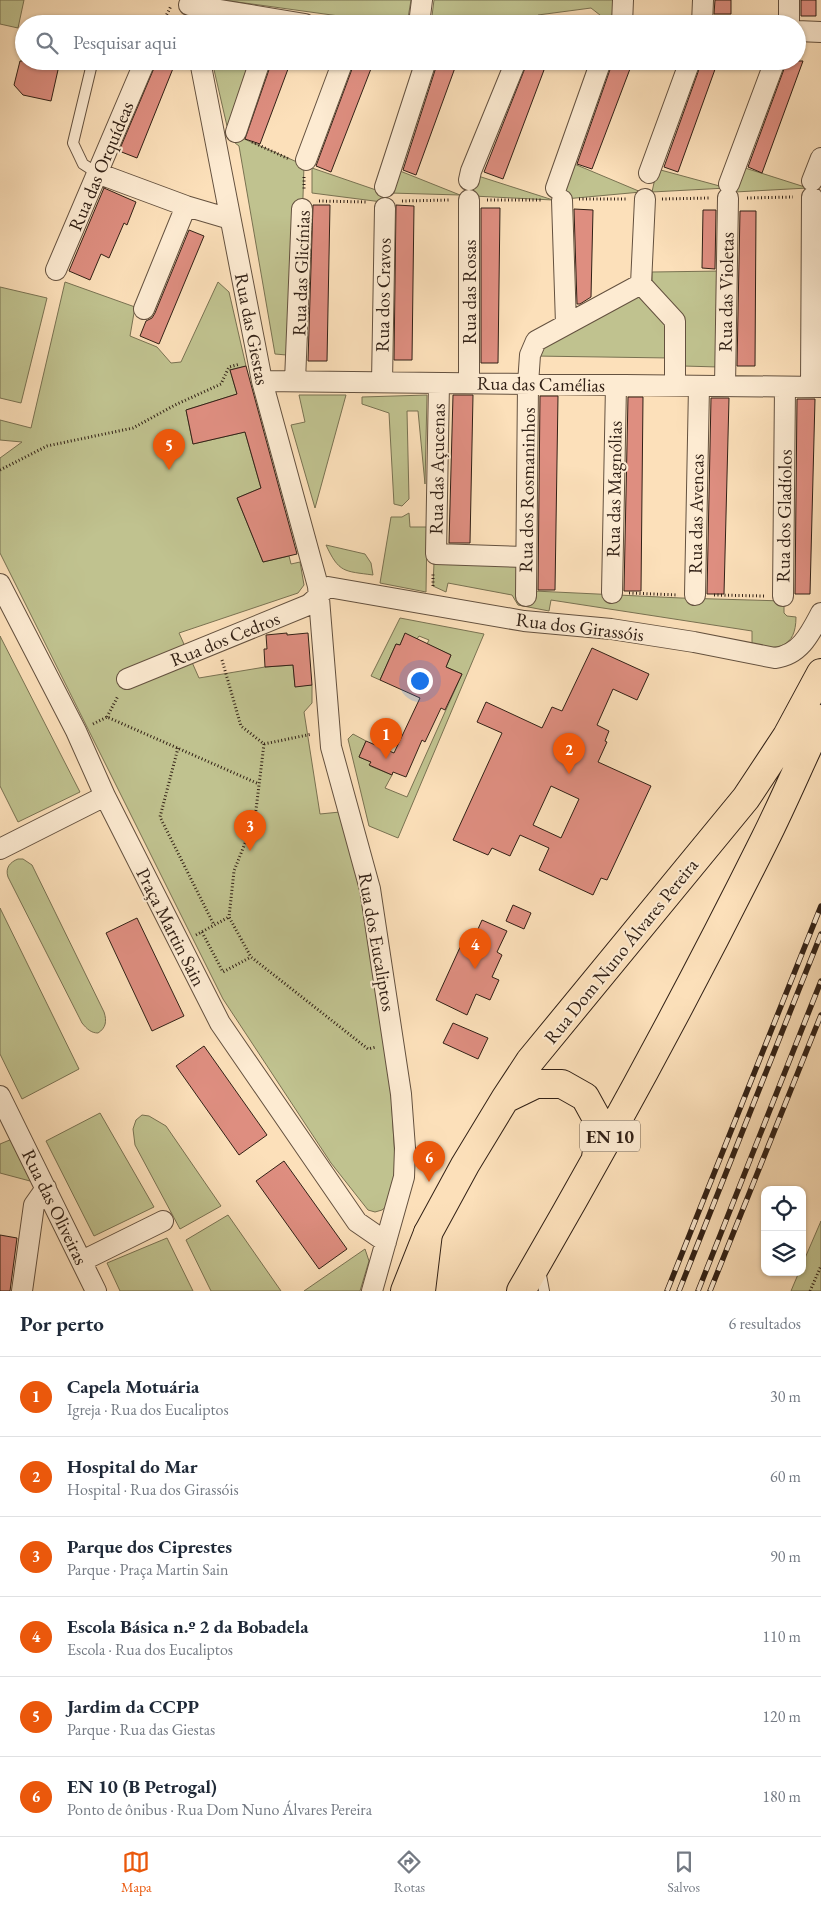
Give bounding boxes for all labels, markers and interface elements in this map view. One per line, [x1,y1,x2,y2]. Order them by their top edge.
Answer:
search box [15,15,806,70]
icon: search [33,29,61,57]
text: Pesquisar aqui [73,30,177,55]
street label: Rua das Orquídeas [62,97,140,235]
street label: Rua das Glicínias [286,210,316,336]
street label: Rua das Violetas [712,232,740,352]
street label: Rua dos Cravos [370,238,396,352]
street label: Rua das Rosas [457,240,482,344]
street label: Rua das Giestas [229,271,275,387]
street label: Rua das Camélias [477,370,605,398]
street label: Rua das Açucenas [423,403,451,535]
street label: Rua dos Rosmaninhos [513,407,541,573]
street label: Rua das Magnólias [600,420,628,558]
pin: 5 [153,429,185,470]
street label: Rua dos Gladíolos [770,449,798,583]
street label: Rua das Avencas [682,454,710,574]
street label: Rua dos Cedros [166,606,284,672]
street label: Rua dos Girassóis [515,607,645,647]
your location [407,668,433,694]
pin: 1 [370,718,402,759]
pin: 2 [553,733,585,774]
pin: 3 [234,810,266,851]
street label: Rua Dom Nuno Álvares Pereira [538,853,704,1049]
street label: Praça Martin Sain [130,864,212,990]
street label: Rua dos Eucaliptos [353,871,401,1013]
pin: 4 [459,928,491,969]
road number: EN 10 [580,1120,640,1152]
pin: 6 [413,1141,445,1182]
street label: Rua das Oliveiras [16,1145,94,1269]
map controls [761,1186,806,1276]
button: locate [761,1186,806,1231]
button: layers [761,1231,806,1276]
text: Por perto [20,1310,104,1337]
text: 6 resultados [729,1313,801,1334]
text: Capela Motuária [67,1374,199,1399]
text: 1 [32,1386,40,1407]
text: 30 m [770,1386,801,1407]
text: Igreja · Rua dos Eucaliptos [67,1399,229,1420]
text: Hospital do Mar [67,1454,198,1479]
text: 2 [32,1466,40,1487]
text: 60 m [770,1466,801,1487]
text: Hospital · Rua dos Girassóis [67,1479,239,1500]
text: Parque dos Ciprestes [67,1534,232,1559]
text: 3 [32,1546,40,1567]
text: 90 m [770,1546,801,1567]
text: Parque · Praça Martin Sain [67,1559,228,1580]
text: Escola Básica n.º 2 da Bobadela [67,1614,308,1639]
text: 4 [32,1626,40,1647]
text: 110 m [762,1626,801,1647]
text: Escola · Rua dos Eucaliptos [67,1639,233,1660]
text: Jardim da CCPP [67,1694,199,1719]
text: 5 [32,1706,40,1727]
text: 120 m [762,1706,801,1727]
text: Parque · Rua das Giestas [67,1719,215,1740]
text: EN 10 (B Petrogal) [67,1774,217,1799]
text: 6 [32,1786,40,1807]
text: 180 m [762,1786,801,1807]
text: Ponto de ônibus · Rua Dom Nuno Álvares Pereira [67,1799,372,1820]
tab: Mapa [121,1848,152,1896]
tab: Rotas [394,1848,425,1896]
tab: Salvos [667,1848,700,1896]

